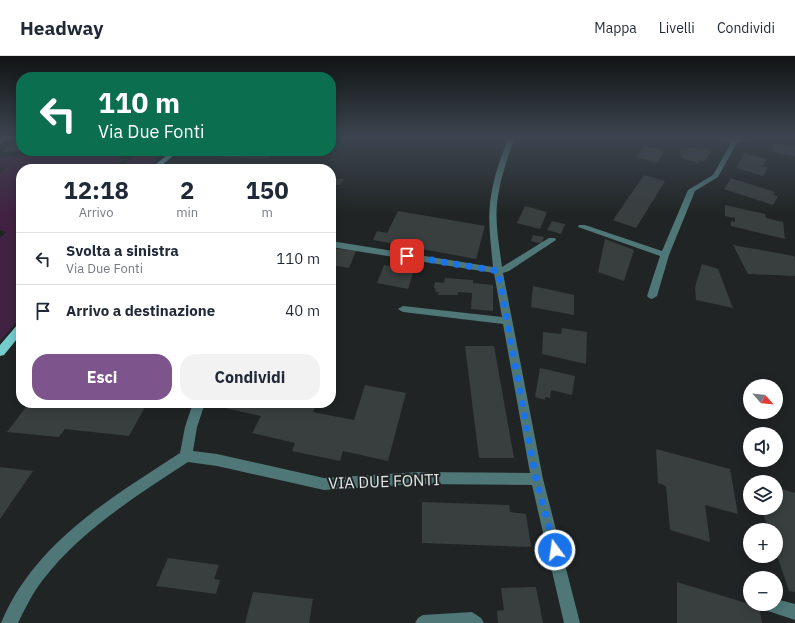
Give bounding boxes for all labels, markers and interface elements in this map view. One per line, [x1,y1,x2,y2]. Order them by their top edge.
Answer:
text: Headway [20,16,103,40]
text: Mappa [594,19,637,37]
text: Livelli [659,19,695,37]
text: Condividi [717,19,775,37]
text: 110 m [98,84,180,121]
icon: left [32,88,84,140]
text: Via Due Fonti [98,120,205,143]
text: 12:18 [63,174,129,206]
text: 2 [180,174,194,206]
text: 150 [245,174,289,206]
text: Arrivo [79,204,113,221]
text: min [176,204,198,221]
text: m [261,204,273,221]
pin [390,239,424,273]
text: Svolta a sinistra [66,241,179,260]
icon: arrive [396,245,418,267]
icon: left [32,248,54,270]
text: 110 m [276,249,320,268]
text: Via Due Fonti [66,260,143,277]
icon: arrive [32,300,54,322]
text: Arrivo a destinazione [66,301,215,320]
text: 40 m [285,301,320,320]
button: Esci [32,354,172,400]
button: Condividi [180,354,320,400]
north arrow [743,379,783,419]
map controls [743,379,783,611]
button: sound [743,427,783,467]
street label: VIA DUE FONTI [328,469,440,493]
button: layers [743,475,783,515]
button: + [743,523,783,563]
position arrow [534,529,576,571]
button: − [743,571,783,611]

